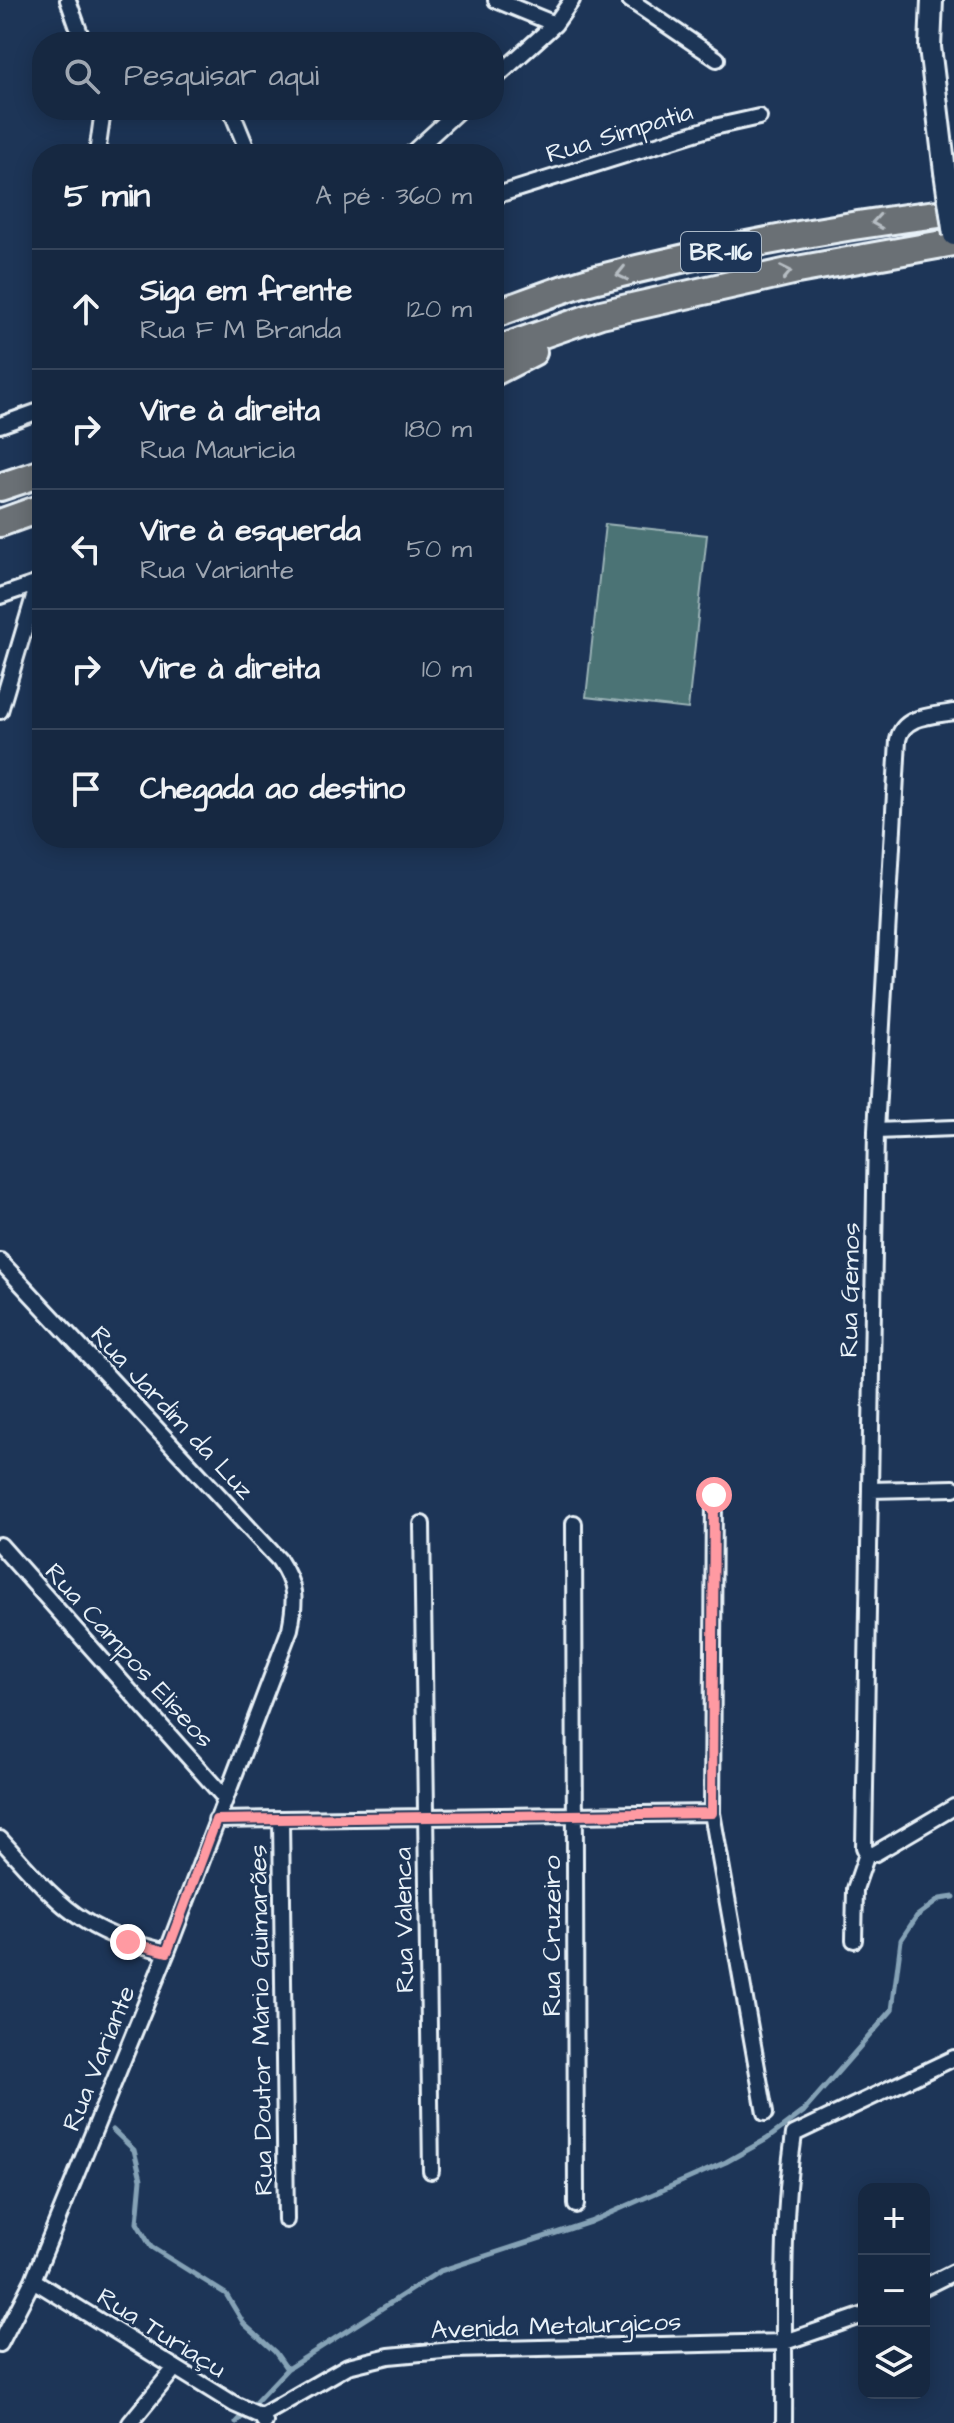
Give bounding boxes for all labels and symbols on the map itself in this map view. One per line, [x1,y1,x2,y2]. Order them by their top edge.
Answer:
street label: Rua Simpatia [542,94,697,172]
one-way arrow [870,213,883,230]
road number: BR-116 [681,232,761,272]
one-way arrow [779,264,793,281]
one-way arrow [616,265,629,282]
street label: Rua Gemos [831,1222,869,1358]
street label: Rua Jardim da Luz [82,1318,262,1508]
route start [696,1477,732,1513]
street label: Rua Campos Eliseos [36,1555,222,1756]
street label: Rua Doutor Mário Guimarães [240,1844,282,2196]
street label: Rua Valenca [385,1847,423,1993]
street label: Rua Cruzeiro [534,1855,570,2017]
route end [110,1924,146,1960]
street label: Rua Variante [53,1980,144,2137]
street label: Rua Turiaçu [90,2279,233,2387]
street label: Avenida Metalurgicos [430,2304,682,2350]

